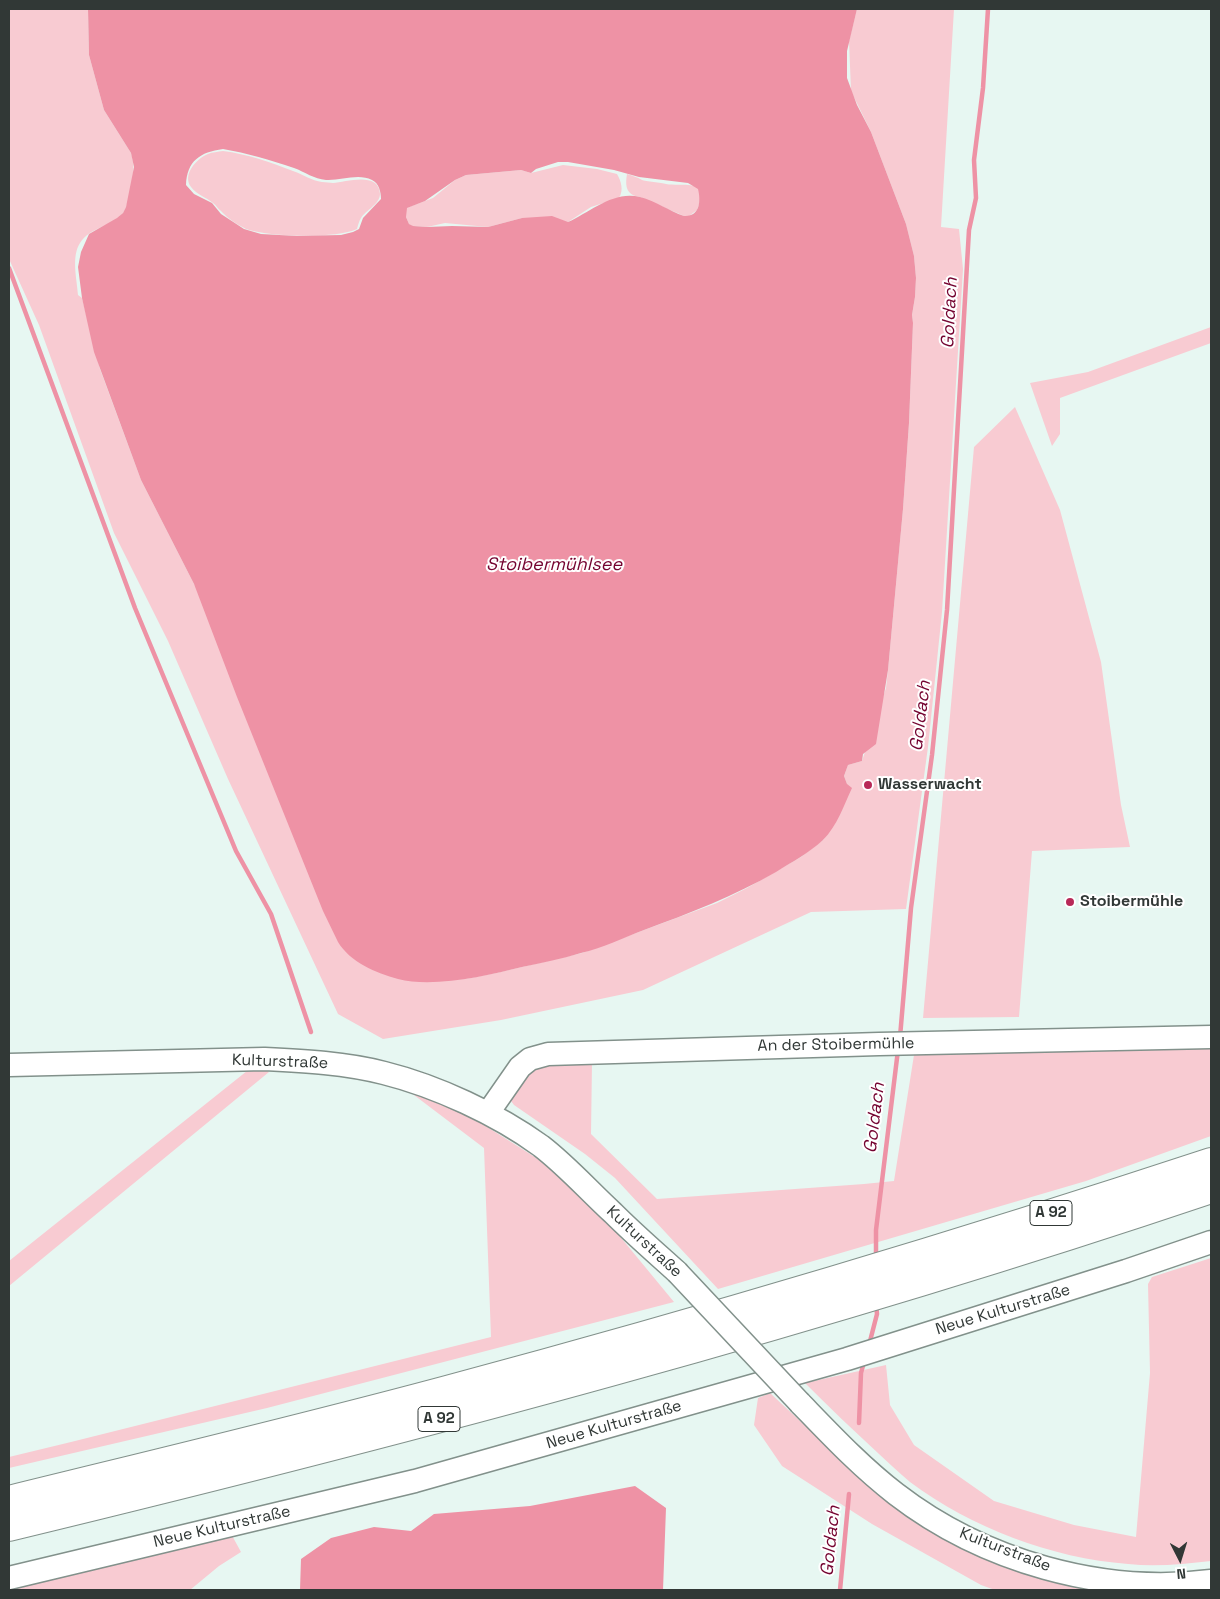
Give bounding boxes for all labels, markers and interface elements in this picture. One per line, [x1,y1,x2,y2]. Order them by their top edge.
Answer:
water label: Goldach [937,277,963,349]
water label: Stoibermühlsee [486,554,622,576]
water label: Goldach [906,679,936,753]
place label: Wasserwacht [878,775,982,795]
marker: Wasserwacht [862,779,874,791]
place label: Stoibermühle [1080,892,1183,912]
marker: Stoibermühle [1064,896,1076,908]
street label: An der Stoibermühle [757,1034,915,1056]
street label: Kulturstraße [231,1051,329,1073]
water label: Goldach [860,1081,890,1155]
road number: A 92 [1030,1200,1072,1226]
street label: Kulturstraße [602,1202,686,1282]
street label: Neue Kulturstraße [933,1280,1073,1340]
street label: Neue Kulturstraße [544,1396,684,1454]
road number: A 92 [418,1406,460,1432]
street label: Neue Kulturstraße [152,1502,292,1552]
water label: Goldach [817,1505,845,1577]
street label: Kulturstraße [957,1524,1053,1576]
north arrow [1155,1534,1205,1584]
text: N [1176,1565,1187,1583]

